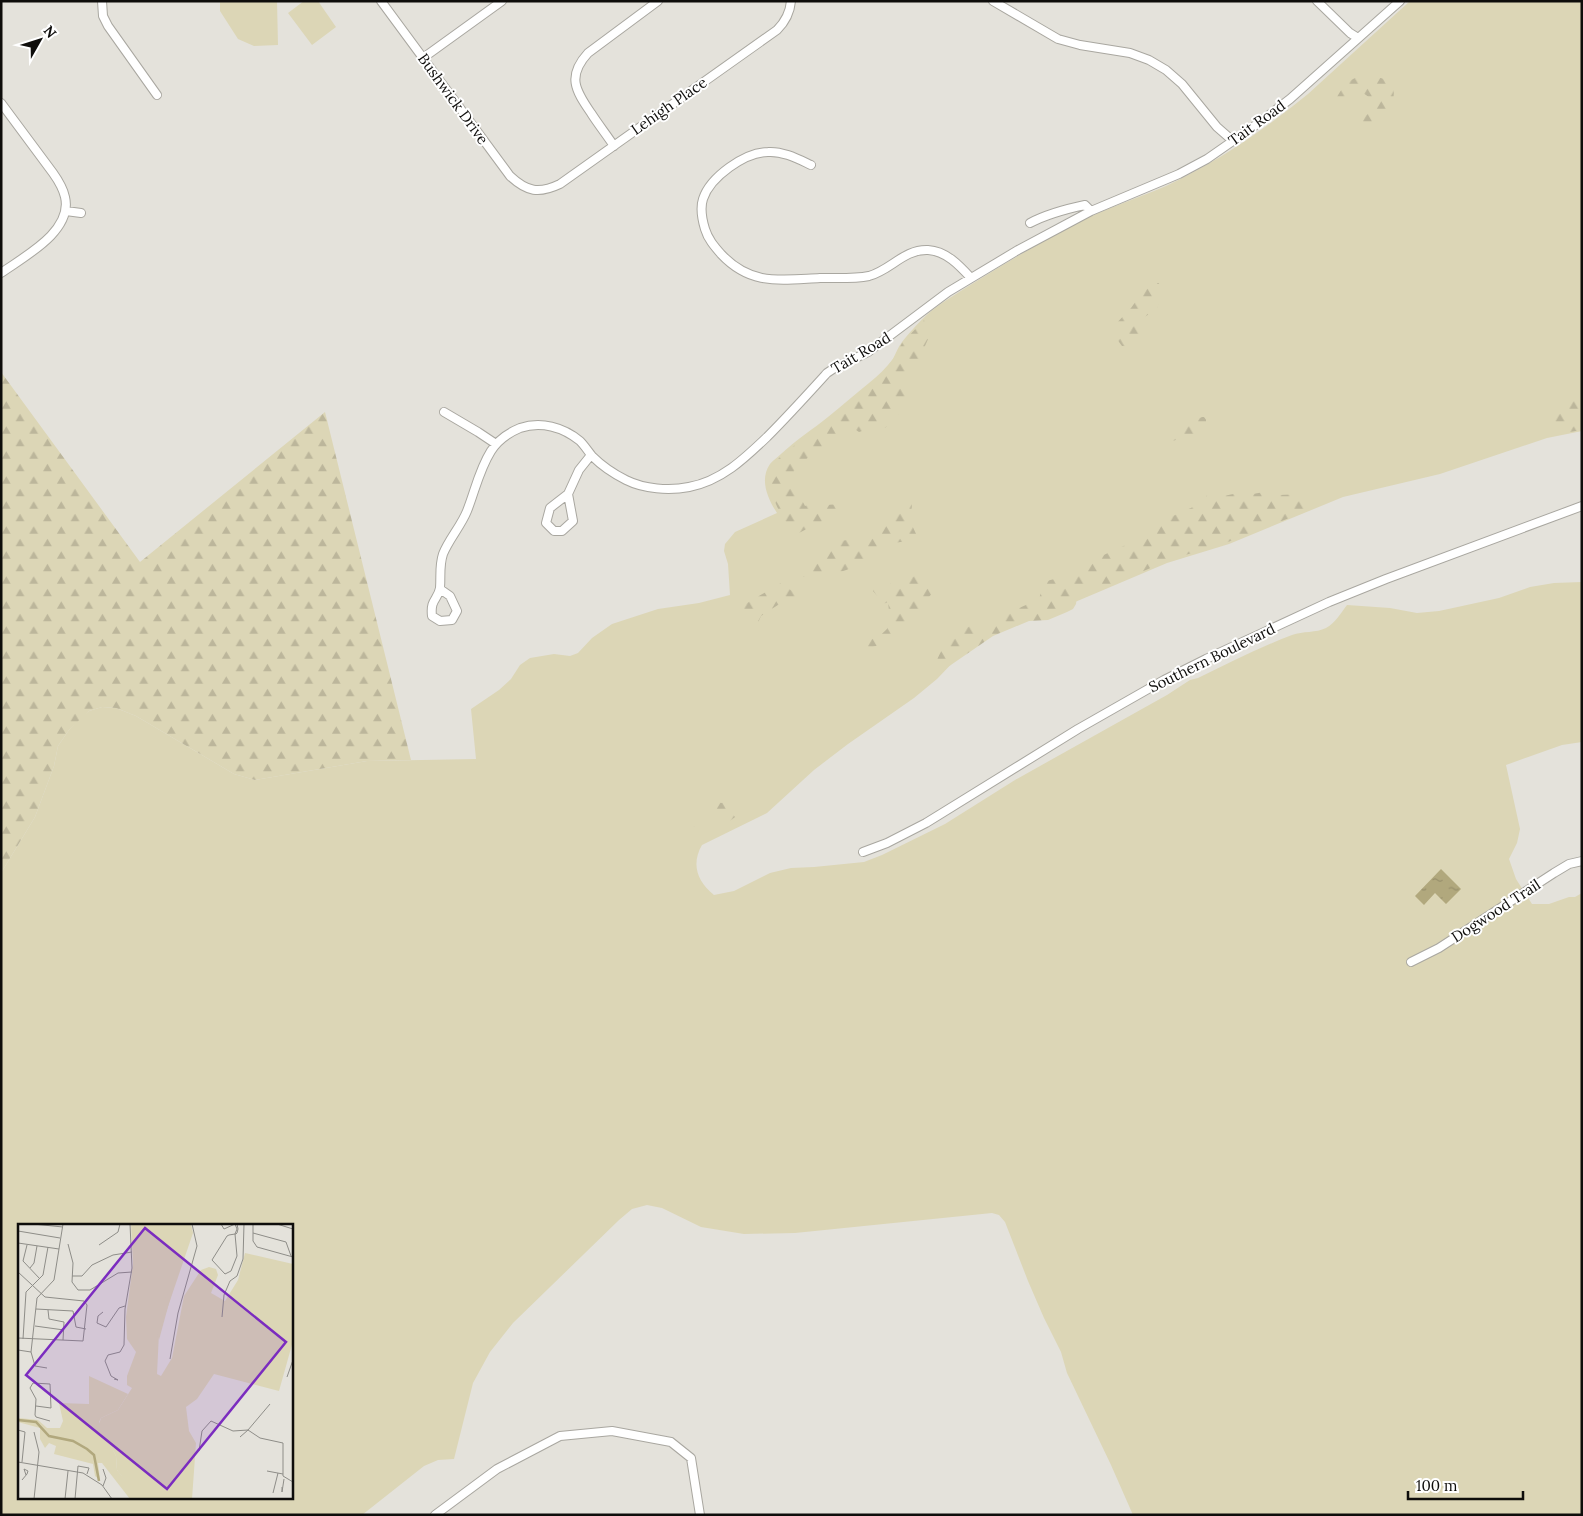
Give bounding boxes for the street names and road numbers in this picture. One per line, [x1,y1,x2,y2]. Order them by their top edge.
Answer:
street label: Bushwick Drive [414,50,493,148]
street label: Lehigh Place [627,72,710,139]
street label: Tait Road [1224,96,1289,150]
street label: Tait Road [828,327,894,378]
street label: Southern Boulevard [1145,619,1278,696]
street label: Dogwood Trail [1448,875,1544,946]

